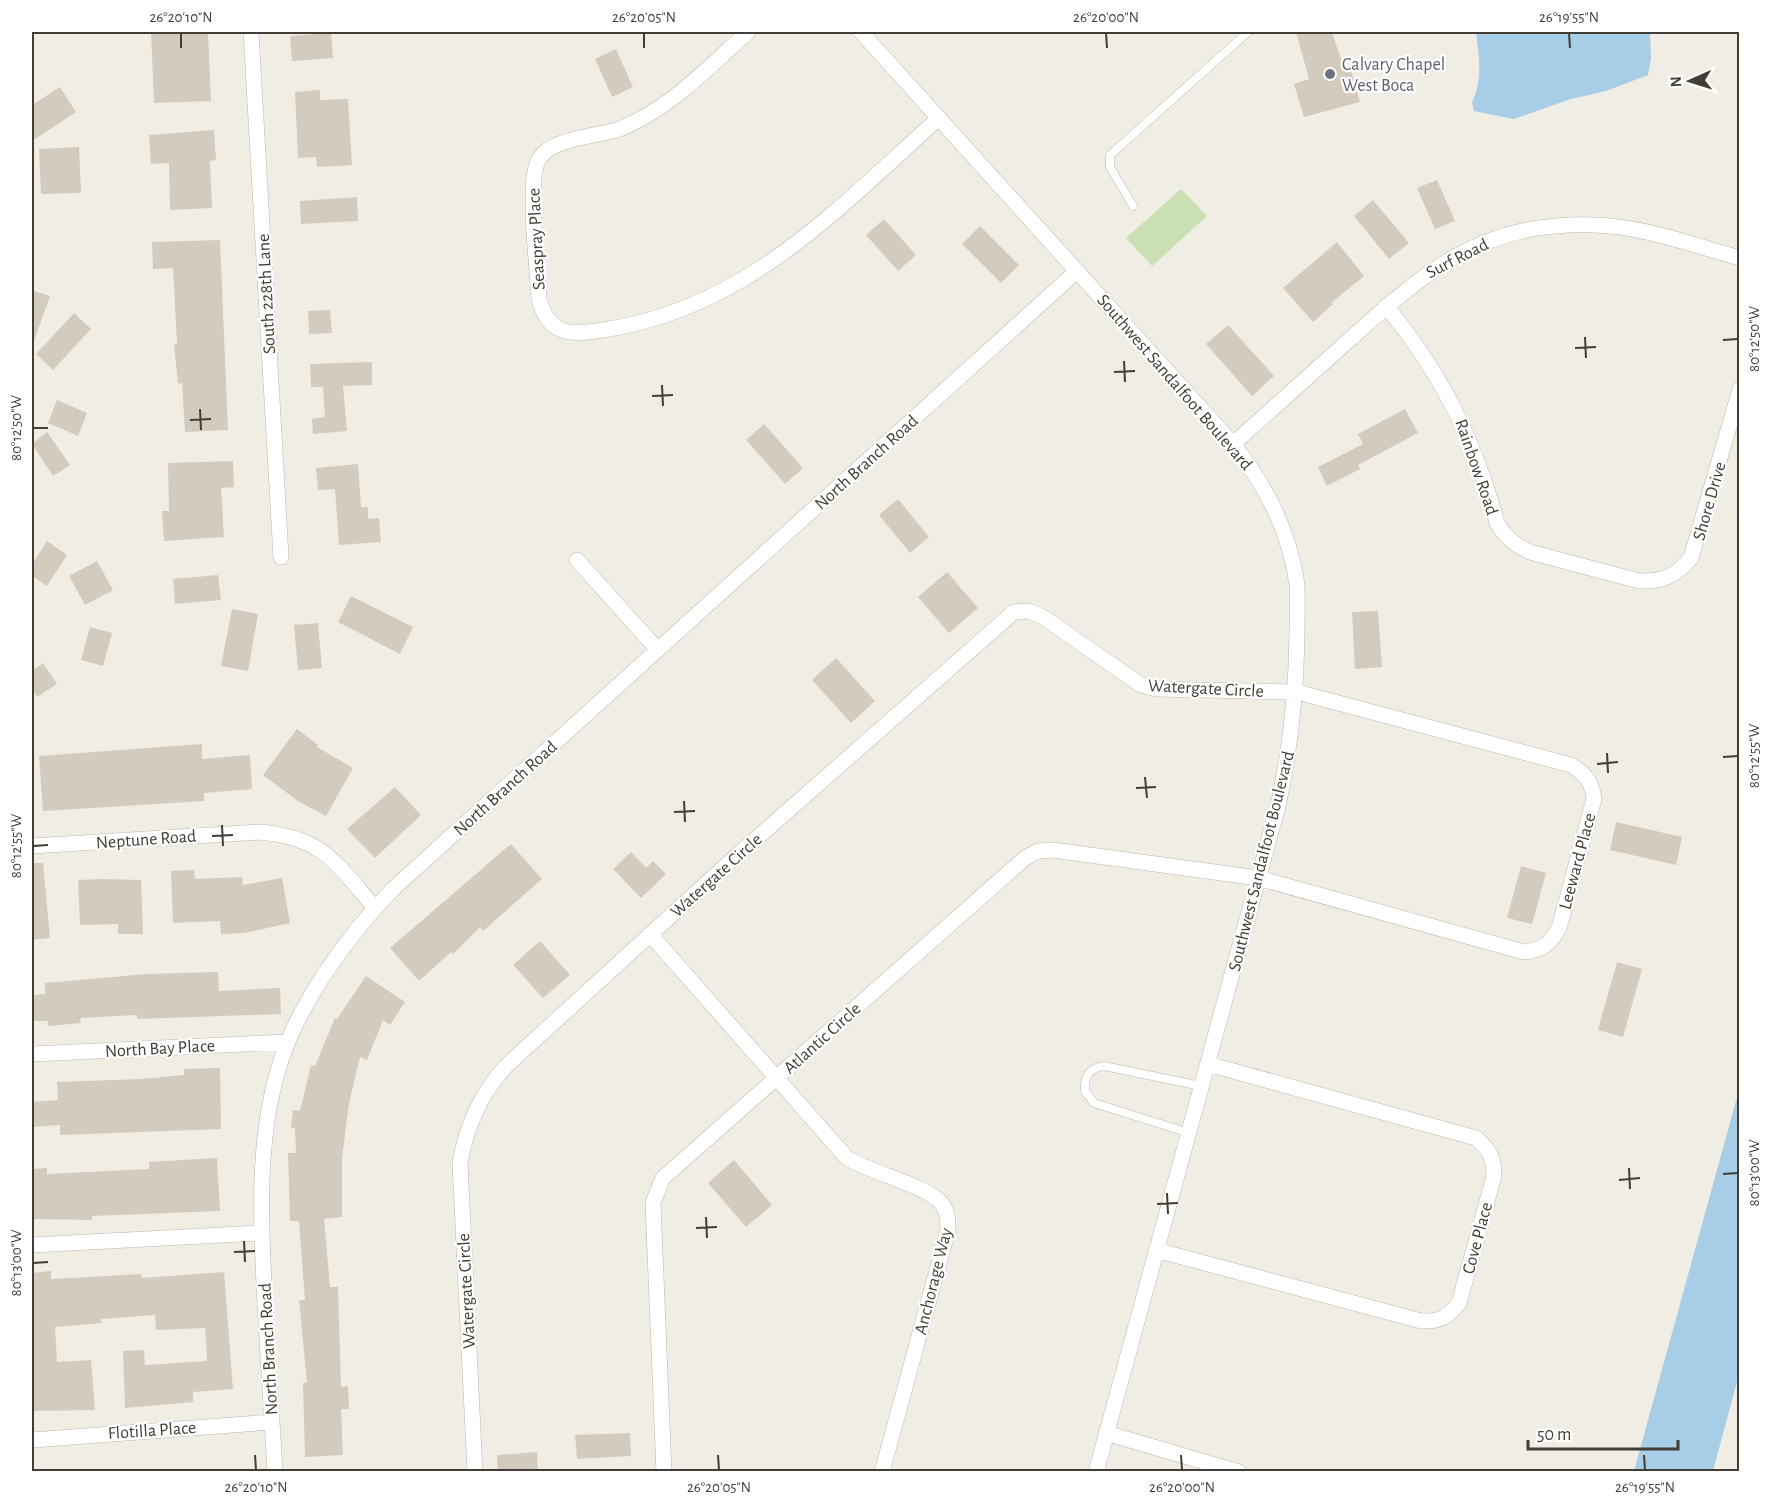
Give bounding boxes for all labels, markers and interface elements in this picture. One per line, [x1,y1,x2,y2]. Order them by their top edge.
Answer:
text: 26°20'10"N [149,10,213,25]
text: 26°20'05"N [612,10,676,25]
text: 26°20'00"N [1073,10,1139,25]
text: 26°19'55"N [1539,10,1599,25]
north arrow [1660,51,1720,111]
place label: Calvary Chapel West Boca [1342,56,1445,95]
marker: Calvary Chapel West Boca [1323,67,1337,81]
text: N [1668,76,1684,88]
street label: Seaspray Place [525,187,549,290]
street label: South 228th Lane [255,233,279,355]
street label: Surf Road [1423,236,1492,282]
street label: Southwest Sandalfoot Boulevard [1093,291,1255,474]
text: 80°12'50"W [1747,305,1762,372]
text: 80°12'50"W [9,394,24,461]
street label: North Branch Road [812,412,922,514]
street label: Rainbow Road [1451,417,1501,518]
street label: Shore Drive [1690,460,1730,543]
street label: Watergate Circle [1148,677,1264,701]
text: 80°12'55"W [1747,723,1762,788]
street label: North Branch Road [451,738,561,840]
street label: Southwest Sandalfoot Boulevard [1226,749,1298,973]
street label: Leeward Place [1556,811,1600,912]
text: 80°12'55"W [9,813,24,878]
street label: Neptune Road [95,828,197,852]
street label: Watergate Circle [668,830,766,921]
street label: Atlantic Circle [781,1000,865,1078]
street label: North Bay Place [105,1037,216,1061]
text: 80°13'00"W [1747,1139,1762,1206]
street label: Cove Place [1460,1200,1496,1276]
street label: Anchorage Way [912,1226,956,1336]
text: 80°13'00"W [9,1229,24,1296]
street label: Watergate Circle [455,1233,479,1349]
street label: North Branch Road [257,1283,281,1415]
scale bar [1528,1413,1678,1451]
street label: Flotilla Place [107,1419,197,1443]
text: 50 m [1537,1426,1571,1444]
text: 26°20'10"N [224,1480,288,1495]
text: 26°20'05"N [687,1480,751,1495]
text: 26°20'00"N [1149,1480,1215,1495]
text: 26°19'55"N [1615,1480,1675,1495]

